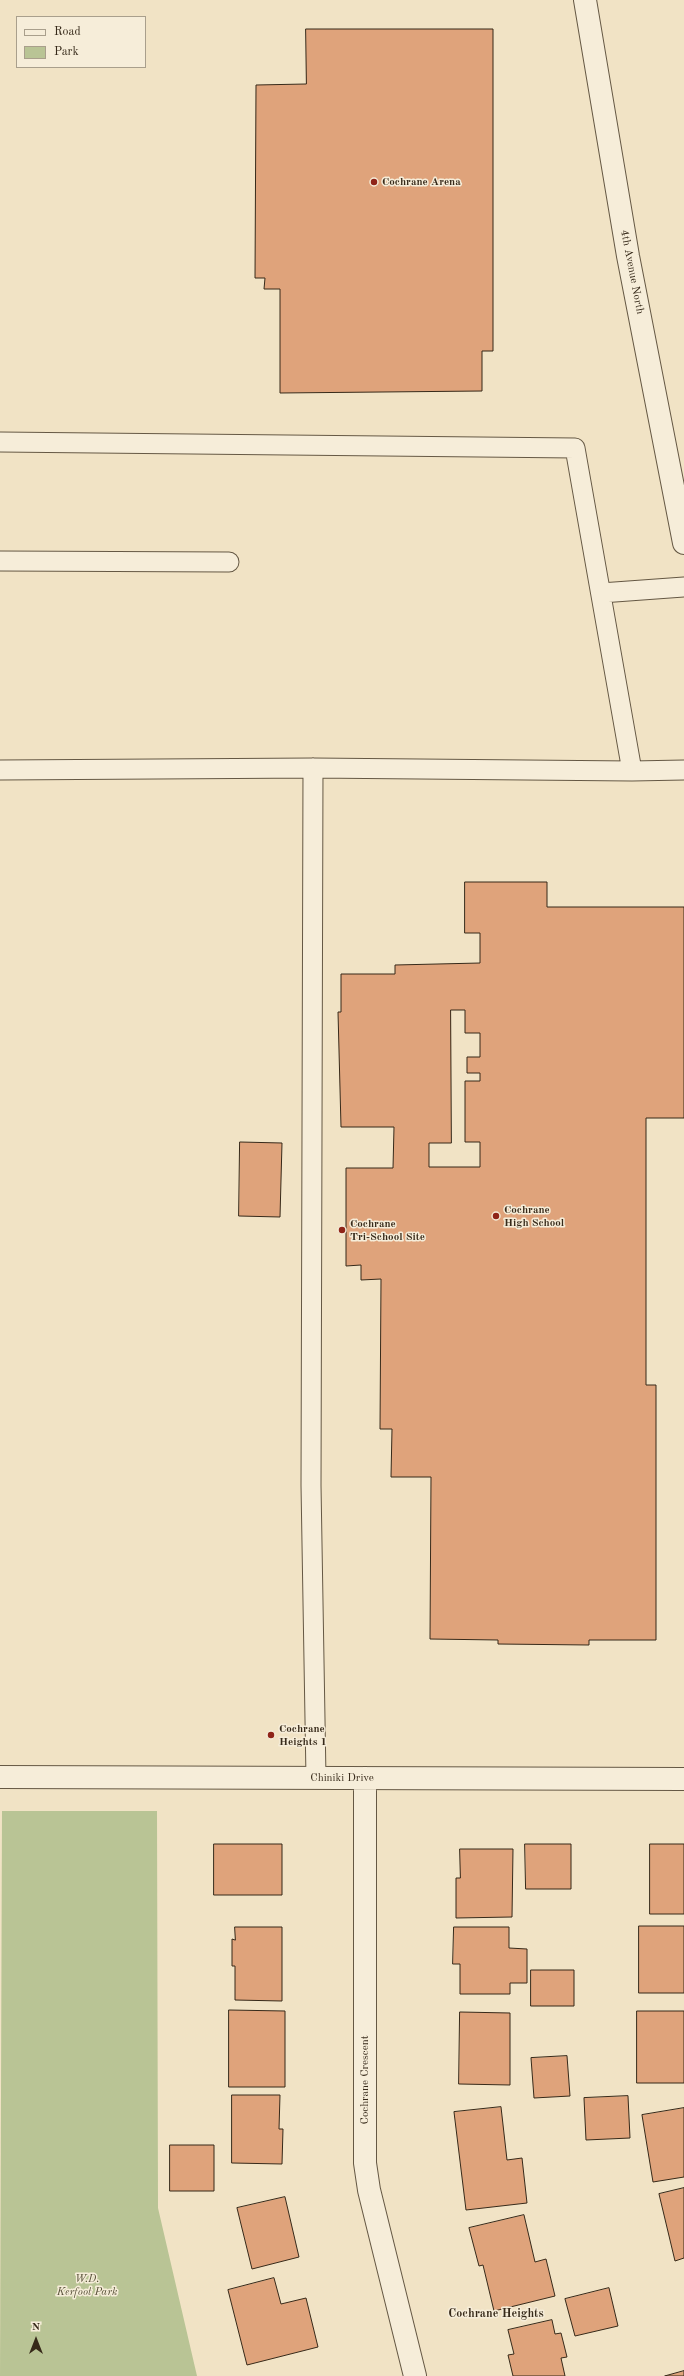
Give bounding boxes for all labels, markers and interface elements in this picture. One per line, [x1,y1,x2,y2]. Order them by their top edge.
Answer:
legend [16,16,146,68]
text: Road [54,26,81,38]
text: Park [54,46,79,58]
place label: Cochrane Arena [382,175,461,189]
marker: Cochrane Arena [369,177,379,187]
street label: 4th Avenue North [617,229,647,315]
place label: Cochrane High School [504,1203,564,1229]
marker: Cochrane High School [491,1211,501,1221]
place label: Cochrane Tri-School Site [350,1217,425,1243]
marker: Cochrane Tri-School Site [337,1225,347,1235]
place label: Cochrane Heights 1 [279,1722,327,1748]
marker: Cochrane Heights 1 [266,1730,276,1740]
street label: Chiniki Drive [310,1771,374,1785]
street label: Cochrane Crescent [358,2036,372,2124]
park label: W.D. Kerfoot Park [57,2272,117,2298]
district label: Cochrane Heights [448,2307,544,2321]
north arrow [16,2320,56,2360]
text: N [32,2322,40,2333]

